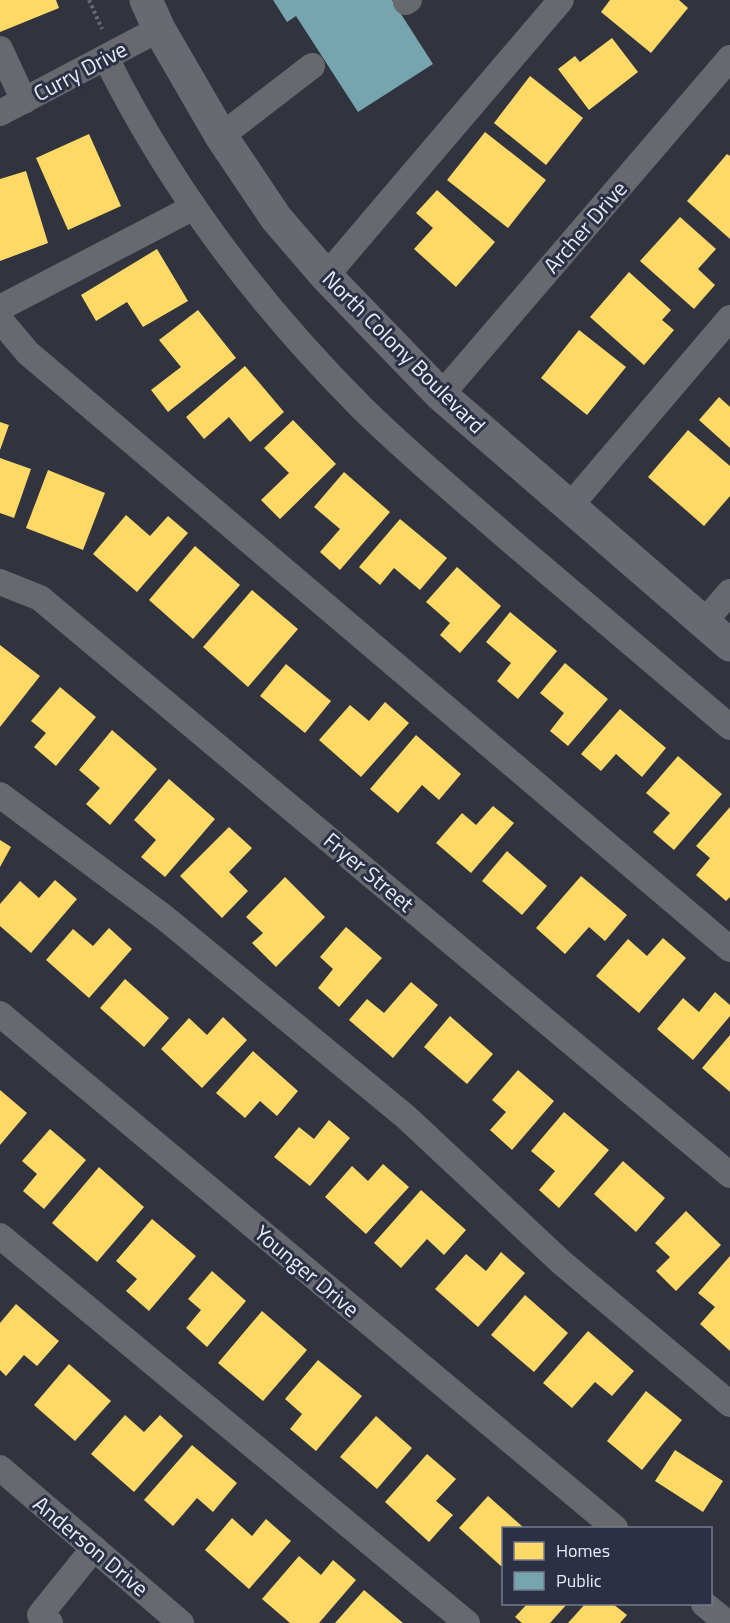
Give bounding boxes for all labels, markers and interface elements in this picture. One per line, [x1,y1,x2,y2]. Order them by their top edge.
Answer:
street label: Curry Drive [27,32,133,110]
street label: Archer Drive [535,173,635,281]
street label: North Colony Boulevard [315,263,493,441]
street label: Fryer Street [316,824,422,920]
street label: Younger Drive [247,1217,367,1325]
street label: Anderson Drive [26,1487,156,1605]
legend [502,1527,712,1605]
text: Homes [556,1537,610,1564]
text: Public [556,1567,602,1594]

